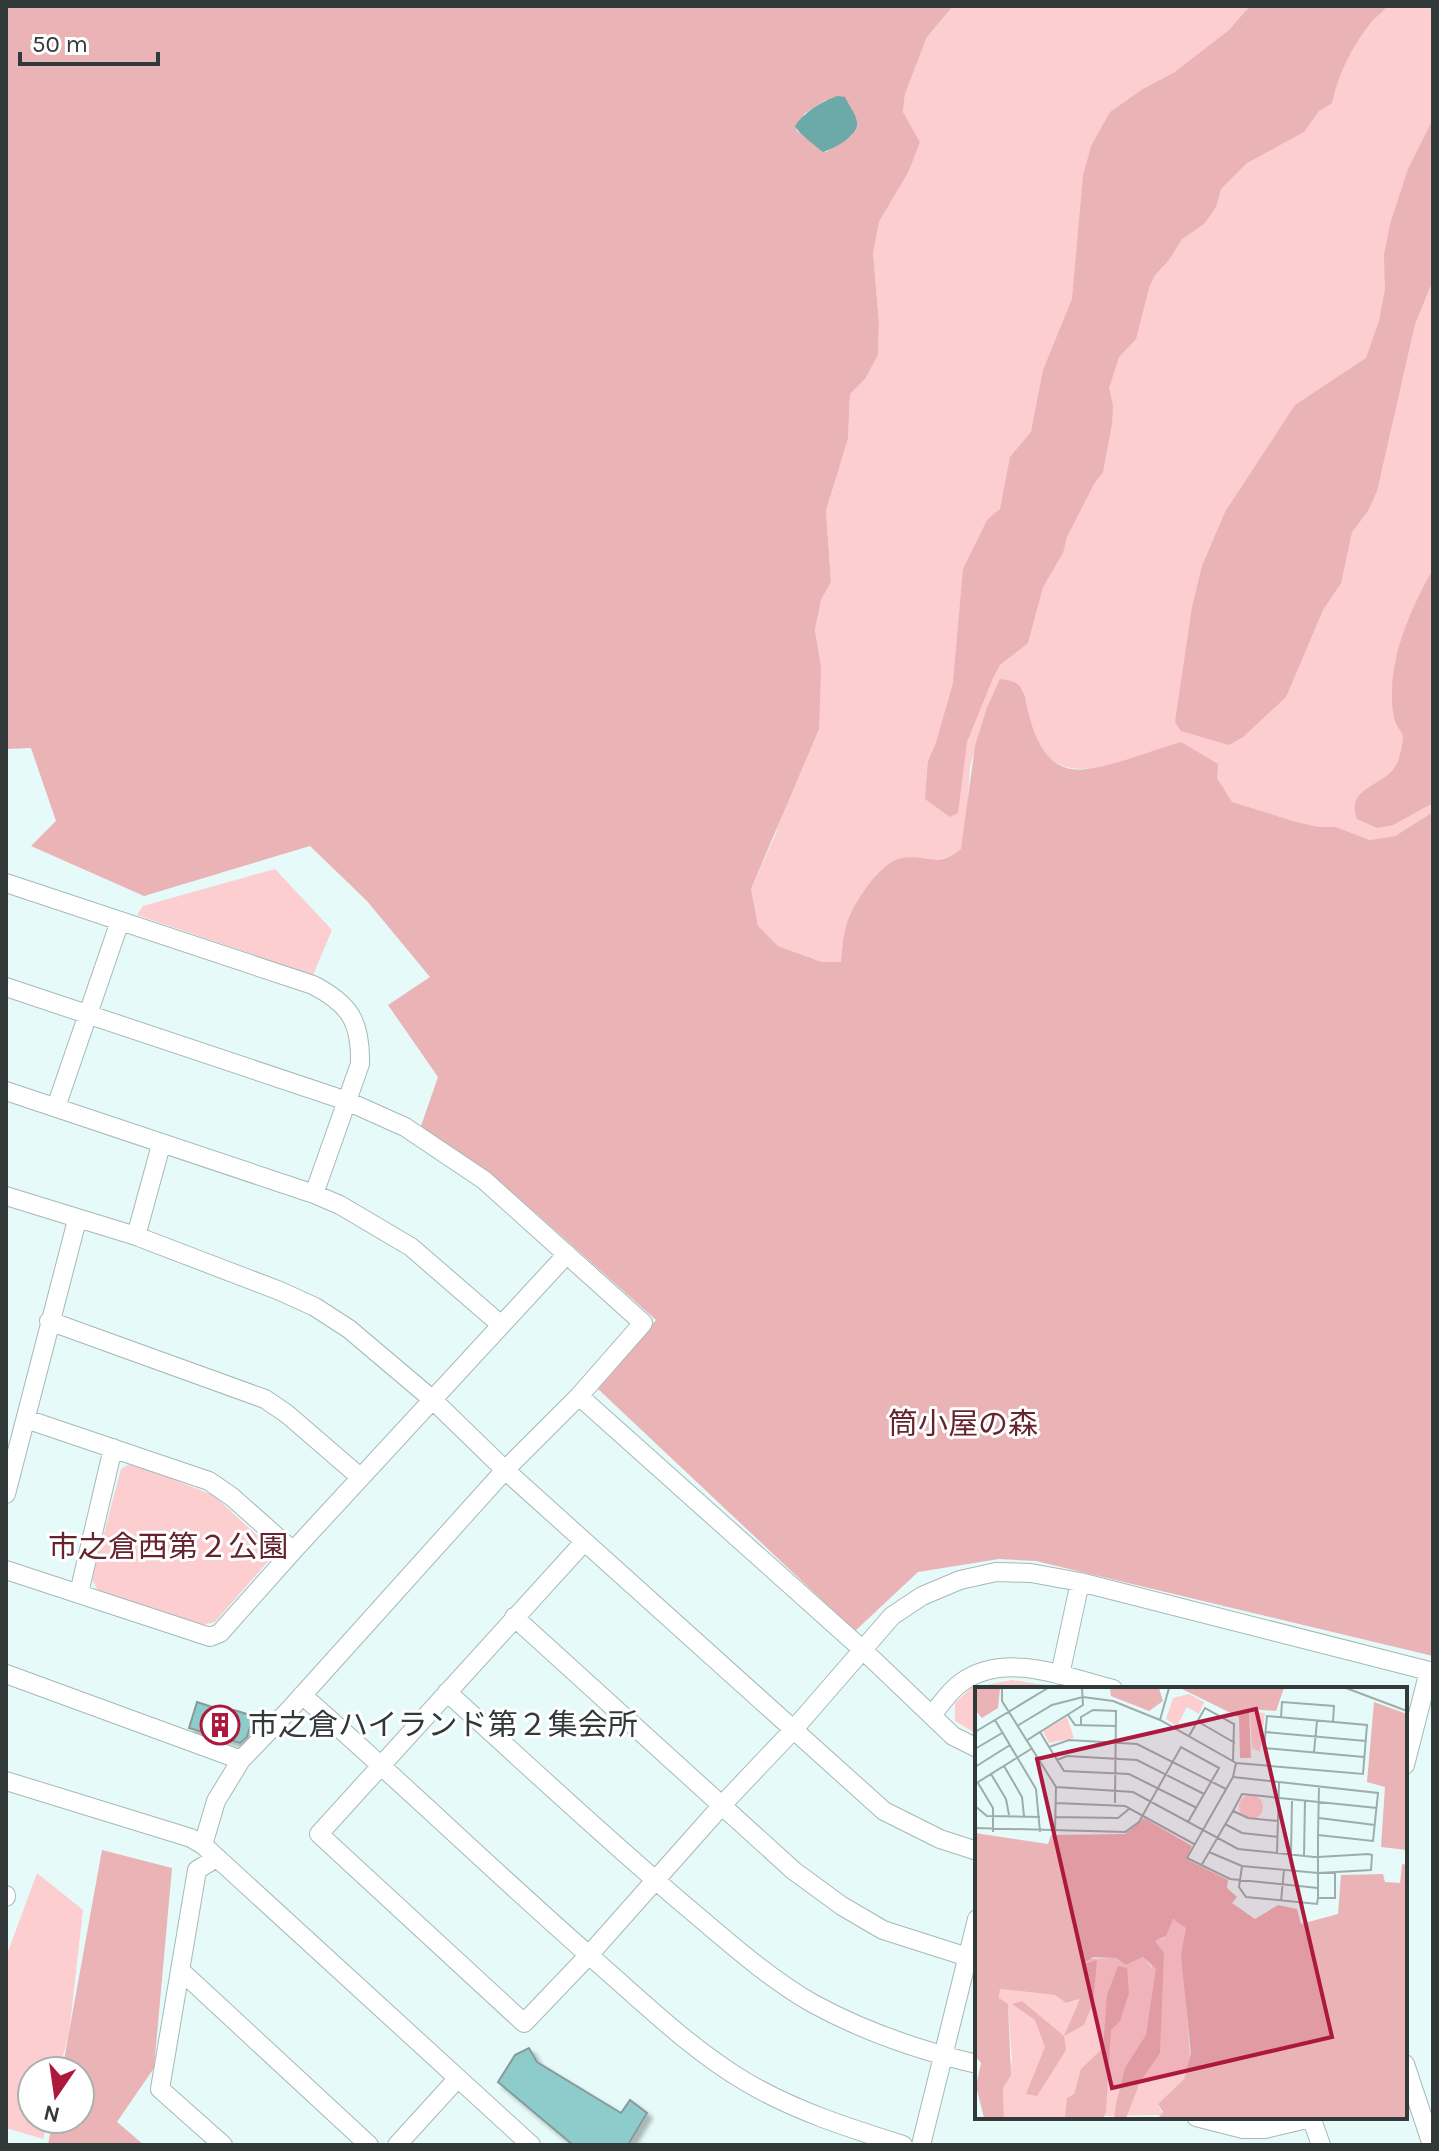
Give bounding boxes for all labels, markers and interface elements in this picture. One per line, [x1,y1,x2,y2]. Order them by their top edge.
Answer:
scale bar [20,16,158,66]
text: 50 m [32,30,88,58]
park label: 筒小屋の森 [888,1406,1038,1442]
park label: 市之倉西第２公園 [48,1529,288,1565]
inset map [975,1687,1407,2119]
building icon: 市之倉ハイランド第２集会所 [199,1704,241,1746]
place label: 市之倉ハイランド第２集会所 [248,1707,637,1743]
north arrow [16,2055,96,2135]
text: N [41,2099,62,2128]

